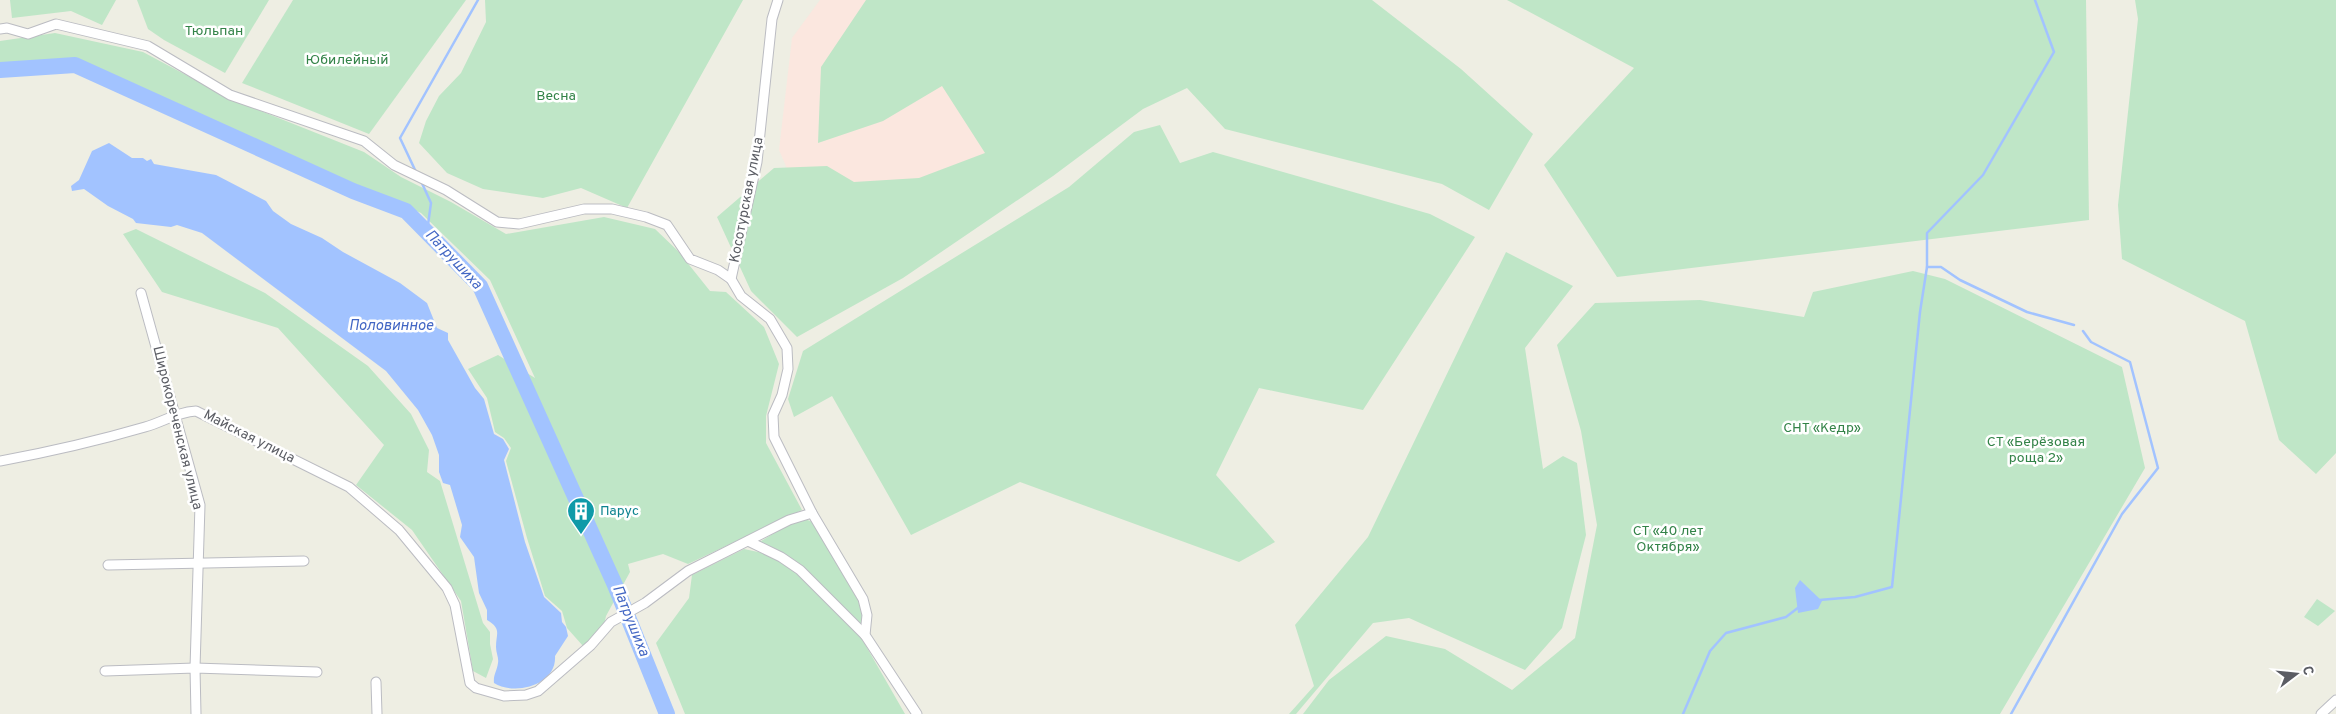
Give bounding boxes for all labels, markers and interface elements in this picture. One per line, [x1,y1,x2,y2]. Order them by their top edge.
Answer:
park label: Тюльпан [185,23,243,40]
park label: Юбилейный [305,52,389,69]
park label: Весна [536,88,576,105]
street label: Косотурская улица [726,136,768,264]
water label: Патрушиха [420,226,486,294]
water label: Половинное [349,317,434,336]
street label: Широкореченская улица [148,344,206,512]
street label: Майская улица [200,407,298,467]
park label: СНТ «Кедр» [1783,420,1861,437]
park label: СТ «Берёзовая роща 2» [1987,434,2085,467]
building icon: Парус [566,496,596,535]
place label: Парус [600,503,639,520]
park label: СТ «40 лет Октября» [1633,523,1703,556]
water label: Патрушиха [607,583,653,660]
north arrow [2271,649,2321,699]
text: С [2298,664,2316,678]

